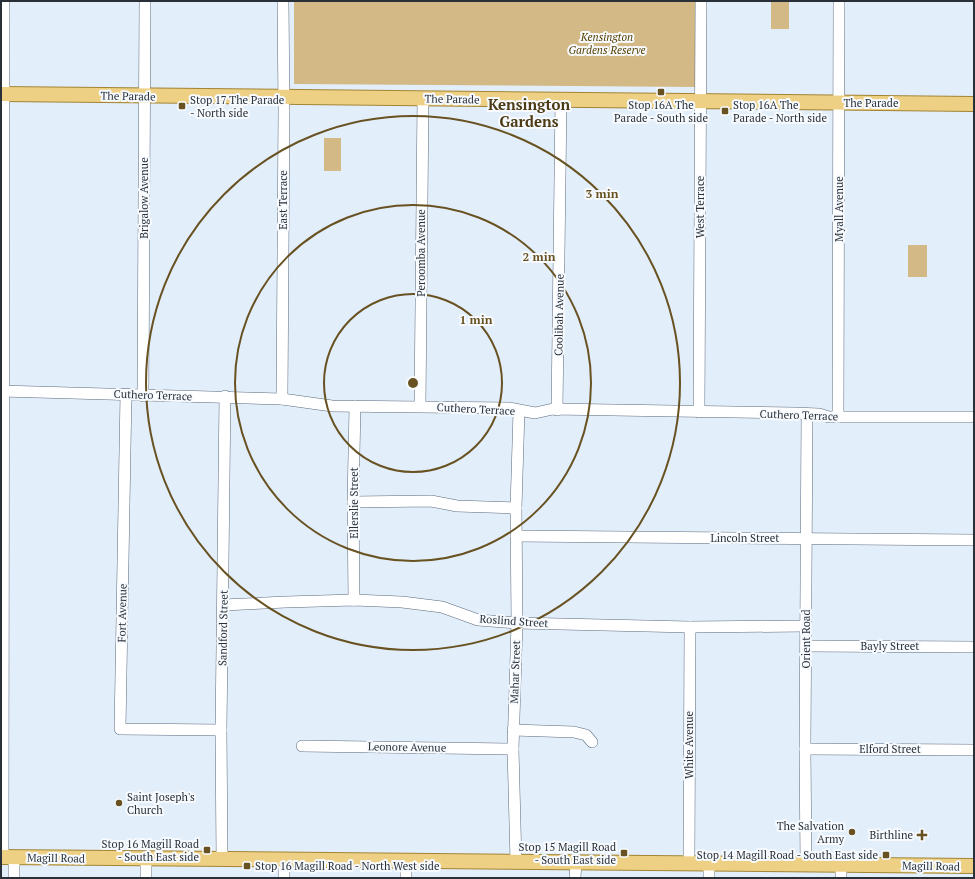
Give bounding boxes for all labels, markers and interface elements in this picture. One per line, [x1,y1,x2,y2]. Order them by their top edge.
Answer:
park label: Kensington Gardens Reserve [568,30,646,57]
marker: Stop 16A The Parade - South side [656,87,666,97]
street label: The Parade [100,89,156,103]
street label: The Parade [424,92,480,106]
place label: Stop 17 The Parade - North side [190,93,285,120]
district label: Kensington Gardens [488,94,570,131]
street label: The Parade [844,96,899,110]
place label: Stop 16A The Parade - South side [614,98,708,125]
place label: Stop 16A The Parade - North side [733,98,827,125]
marker: Stop 17 The Parade - North side [177,101,187,111]
marker: Stop 16A The Parade - North side [720,106,730,116]
street label: Brigalow Avenue [137,157,151,239]
street label: East Terrace [276,170,290,230]
street label: West Terrace [693,175,707,238]
street label: Myall Avenue [832,176,846,242]
text: 3 min [586,186,619,201]
street label: Peroomba Avenue [414,209,428,297]
text: 2 min [523,249,556,264]
street label: Coolibah Avenue [551,273,567,356]
text: 1 min [460,312,493,327]
centre of rings [406,376,420,390]
street label: Cuthero Terrace [113,387,193,403]
street label: Cuthero Terrace [436,400,516,418]
street label: Cuthero Terrace [759,407,839,423]
street label: Ellerslie Street [347,467,361,539]
street label: Lincoln Street [711,531,779,545]
street label: Fort Avenue [114,583,130,643]
street label: Sandford Street [215,590,231,666]
street label: Orient Road [799,609,813,669]
street label: Roslind Street [479,612,549,630]
street label: Bayly Street [861,639,919,653]
street label: Mahar Street [507,640,523,704]
street label: White Avenue [682,710,696,779]
street label: Leonore Avenue [368,739,447,755]
street label: Elford Street [859,742,921,756]
place label: Saint Joseph's Church [127,790,195,817]
marker: Saint Joseph's Church [114,798,124,808]
place label: The Salvation Army [777,819,844,846]
marker: The Salvation Army [847,827,857,837]
place label: Birthline [869,828,913,842]
marker: Birthline [916,829,928,841]
place label: Stop 16 Magill Road - South East side [102,837,199,864]
place label: Stop 15 Magill Road - South East side [519,840,616,867]
marker: Stop 16 Magill Road - South East side [202,845,212,855]
marker: Stop 15 Magill Road - South East side [619,848,629,858]
place label: Stop 14 Magill Road - South East side [697,848,878,862]
street label: Magill Road [27,850,85,866]
marker: Stop 14 Magill Road - South East side [881,850,891,860]
street label: Magill Road [902,858,960,874]
place label: Stop 16 Magill Road - North West side [255,859,440,873]
marker: Stop 16 Magill Road - North West side [242,861,252,871]

